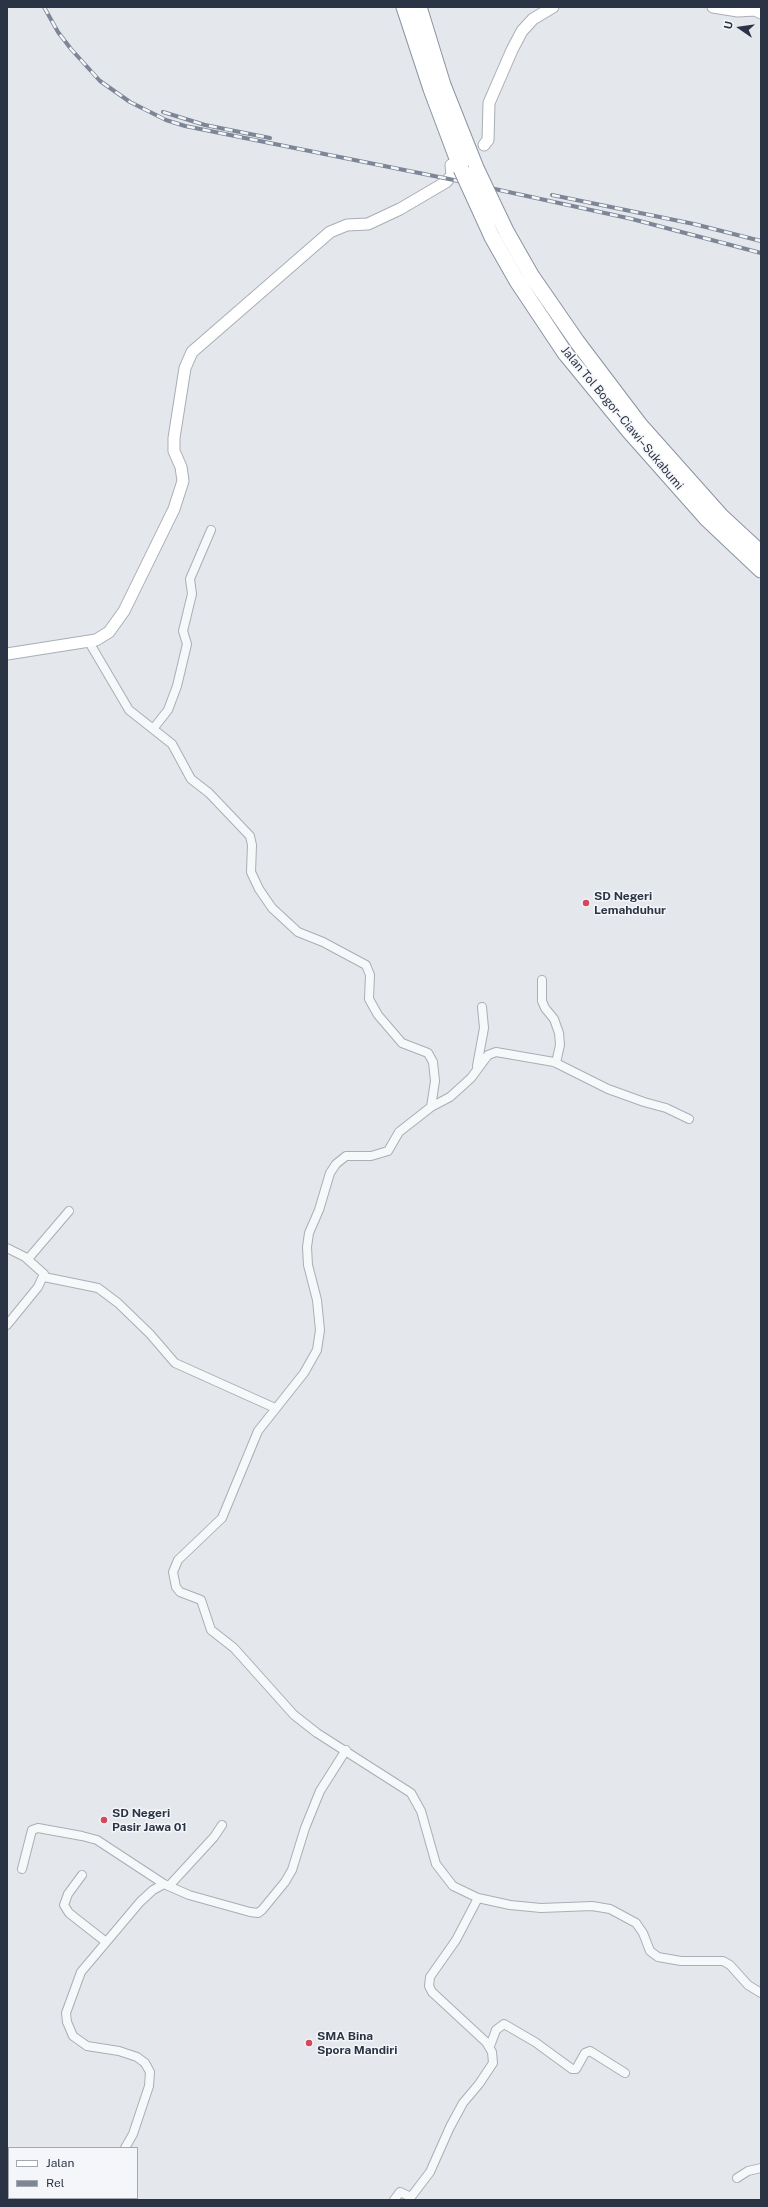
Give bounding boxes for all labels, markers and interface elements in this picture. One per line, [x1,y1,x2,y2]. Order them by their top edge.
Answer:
north arrow [720,8,760,48]
text: U [722,20,735,31]
street label: Jalan Tol Bogor–Ciawi–Sukabumi [558,343,686,493]
place label: SD Negeri Lemahduhur [594,889,666,917]
marker: SD Negeri Lemahduhur [581,898,591,908]
place label: SD Negeri Pasir Jawa 01 [112,1806,187,1834]
marker: SD Negeri Pasir Jawa 01 [99,1815,109,1825]
place label: SMA Bina Spora Mandiri [317,2029,397,2057]
marker: SMA Bina Spora Mandiri [304,2038,314,2048]
legend [8,2147,138,2199]
text: Jalan [46,2156,74,2170]
text: Rel [46,2176,64,2190]

